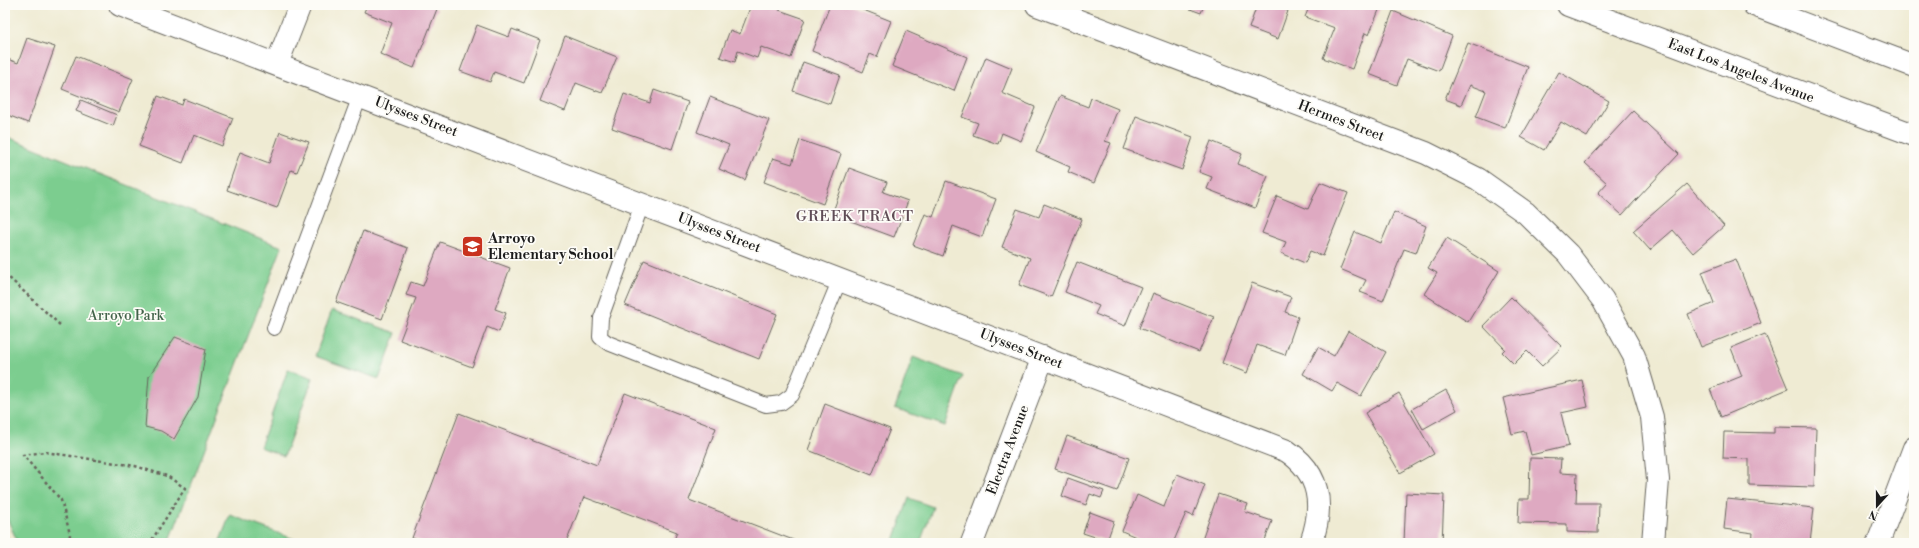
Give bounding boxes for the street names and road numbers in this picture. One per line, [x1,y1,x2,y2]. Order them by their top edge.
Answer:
street label: East Los Angeles Avenue [1665,35,1817,107]
street label: Ulysses Street [372,93,460,141]
street label: Hermes Street [1295,96,1387,146]
street label: Ulysses Street [675,209,763,257]
street label: Ulysses Street [977,325,1065,373]
street label: Electra Avenue [983,402,1033,498]

